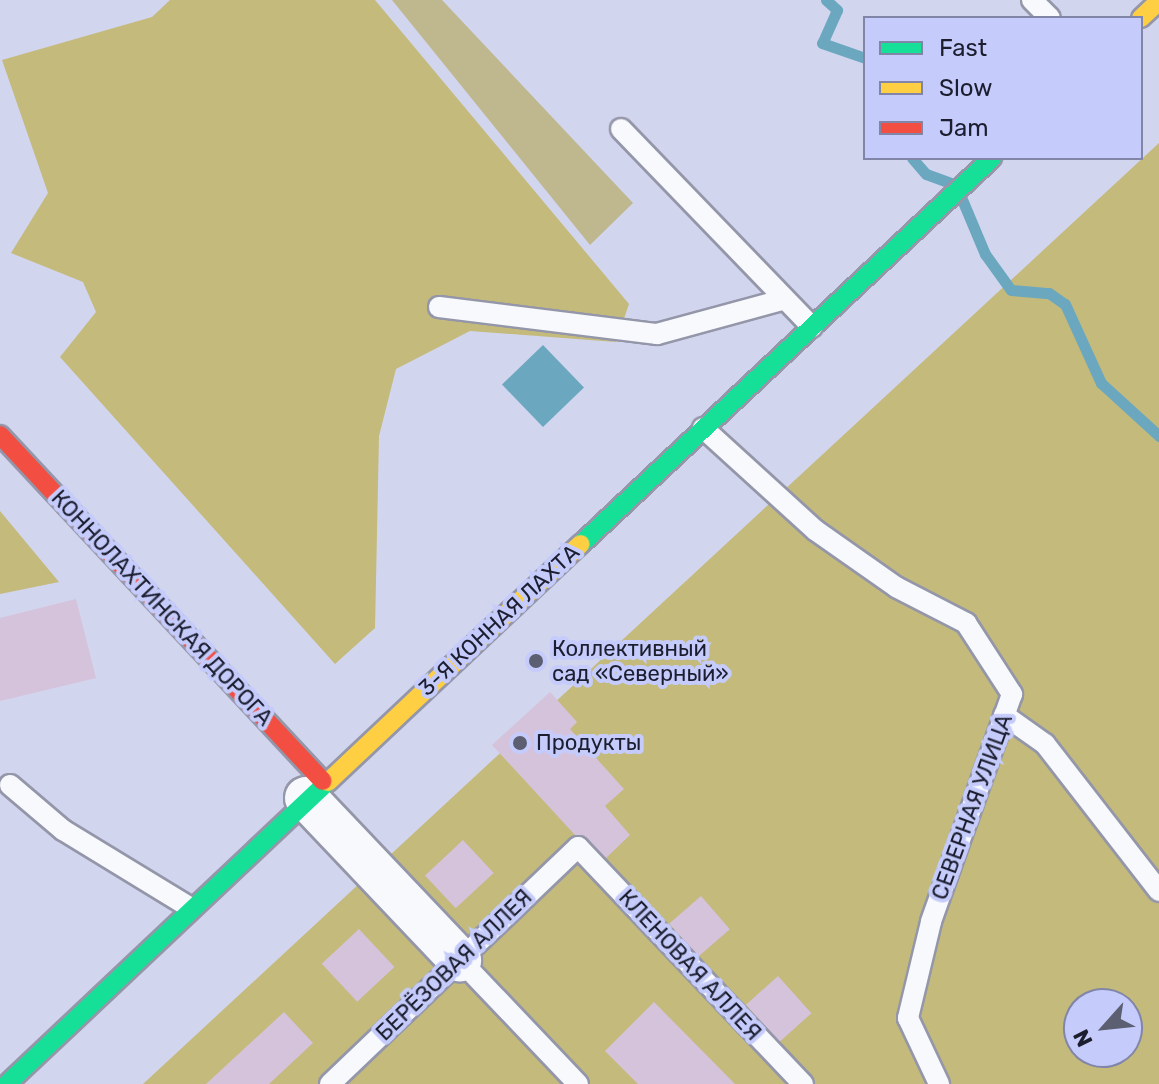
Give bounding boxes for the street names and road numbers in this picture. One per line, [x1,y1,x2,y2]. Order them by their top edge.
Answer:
street label: КОННОЛАХТИНСКАЯ ДОРОГА [46,485,278,731]
street label: 3-Я КОННАЯ ЛАХТА [413,539,585,701]
street label: СЕВЕРНАЯ УЛИЦА [926,711,1018,903]
street label: БЕРЁЗОВАЯ АЛЛЕЯ [371,884,537,1046]
street label: КЛЕНОВАЯ АЛЛЕЯ [613,884,767,1046]

